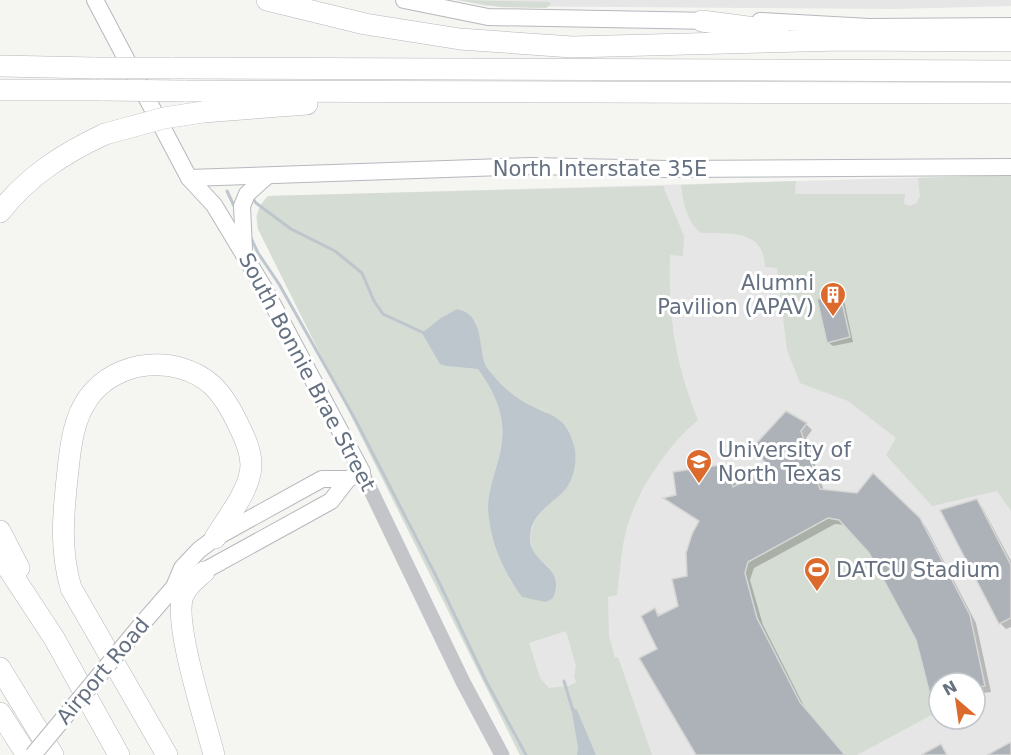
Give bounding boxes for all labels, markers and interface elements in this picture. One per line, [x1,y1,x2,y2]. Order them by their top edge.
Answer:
street label: North Interstate 35E [493,157,707,181]
street label: South Bonnie Brae Street [234,249,380,495]
place label: Alumni Pavilion (APAV) [657,271,814,319]
building icon: Alumni Pavilion (APAV) [818,280,848,318]
place label: University of North Texas [718,438,851,486]
school or university icon: University of North Texas [684,447,714,485]
sports icon: DATCU Stadium [802,555,832,593]
place label: DATCU Stadium [836,558,1000,582]
street label: Airport Road [52,613,154,729]
north arrow [927,671,987,731]
text: N [940,677,960,700]

